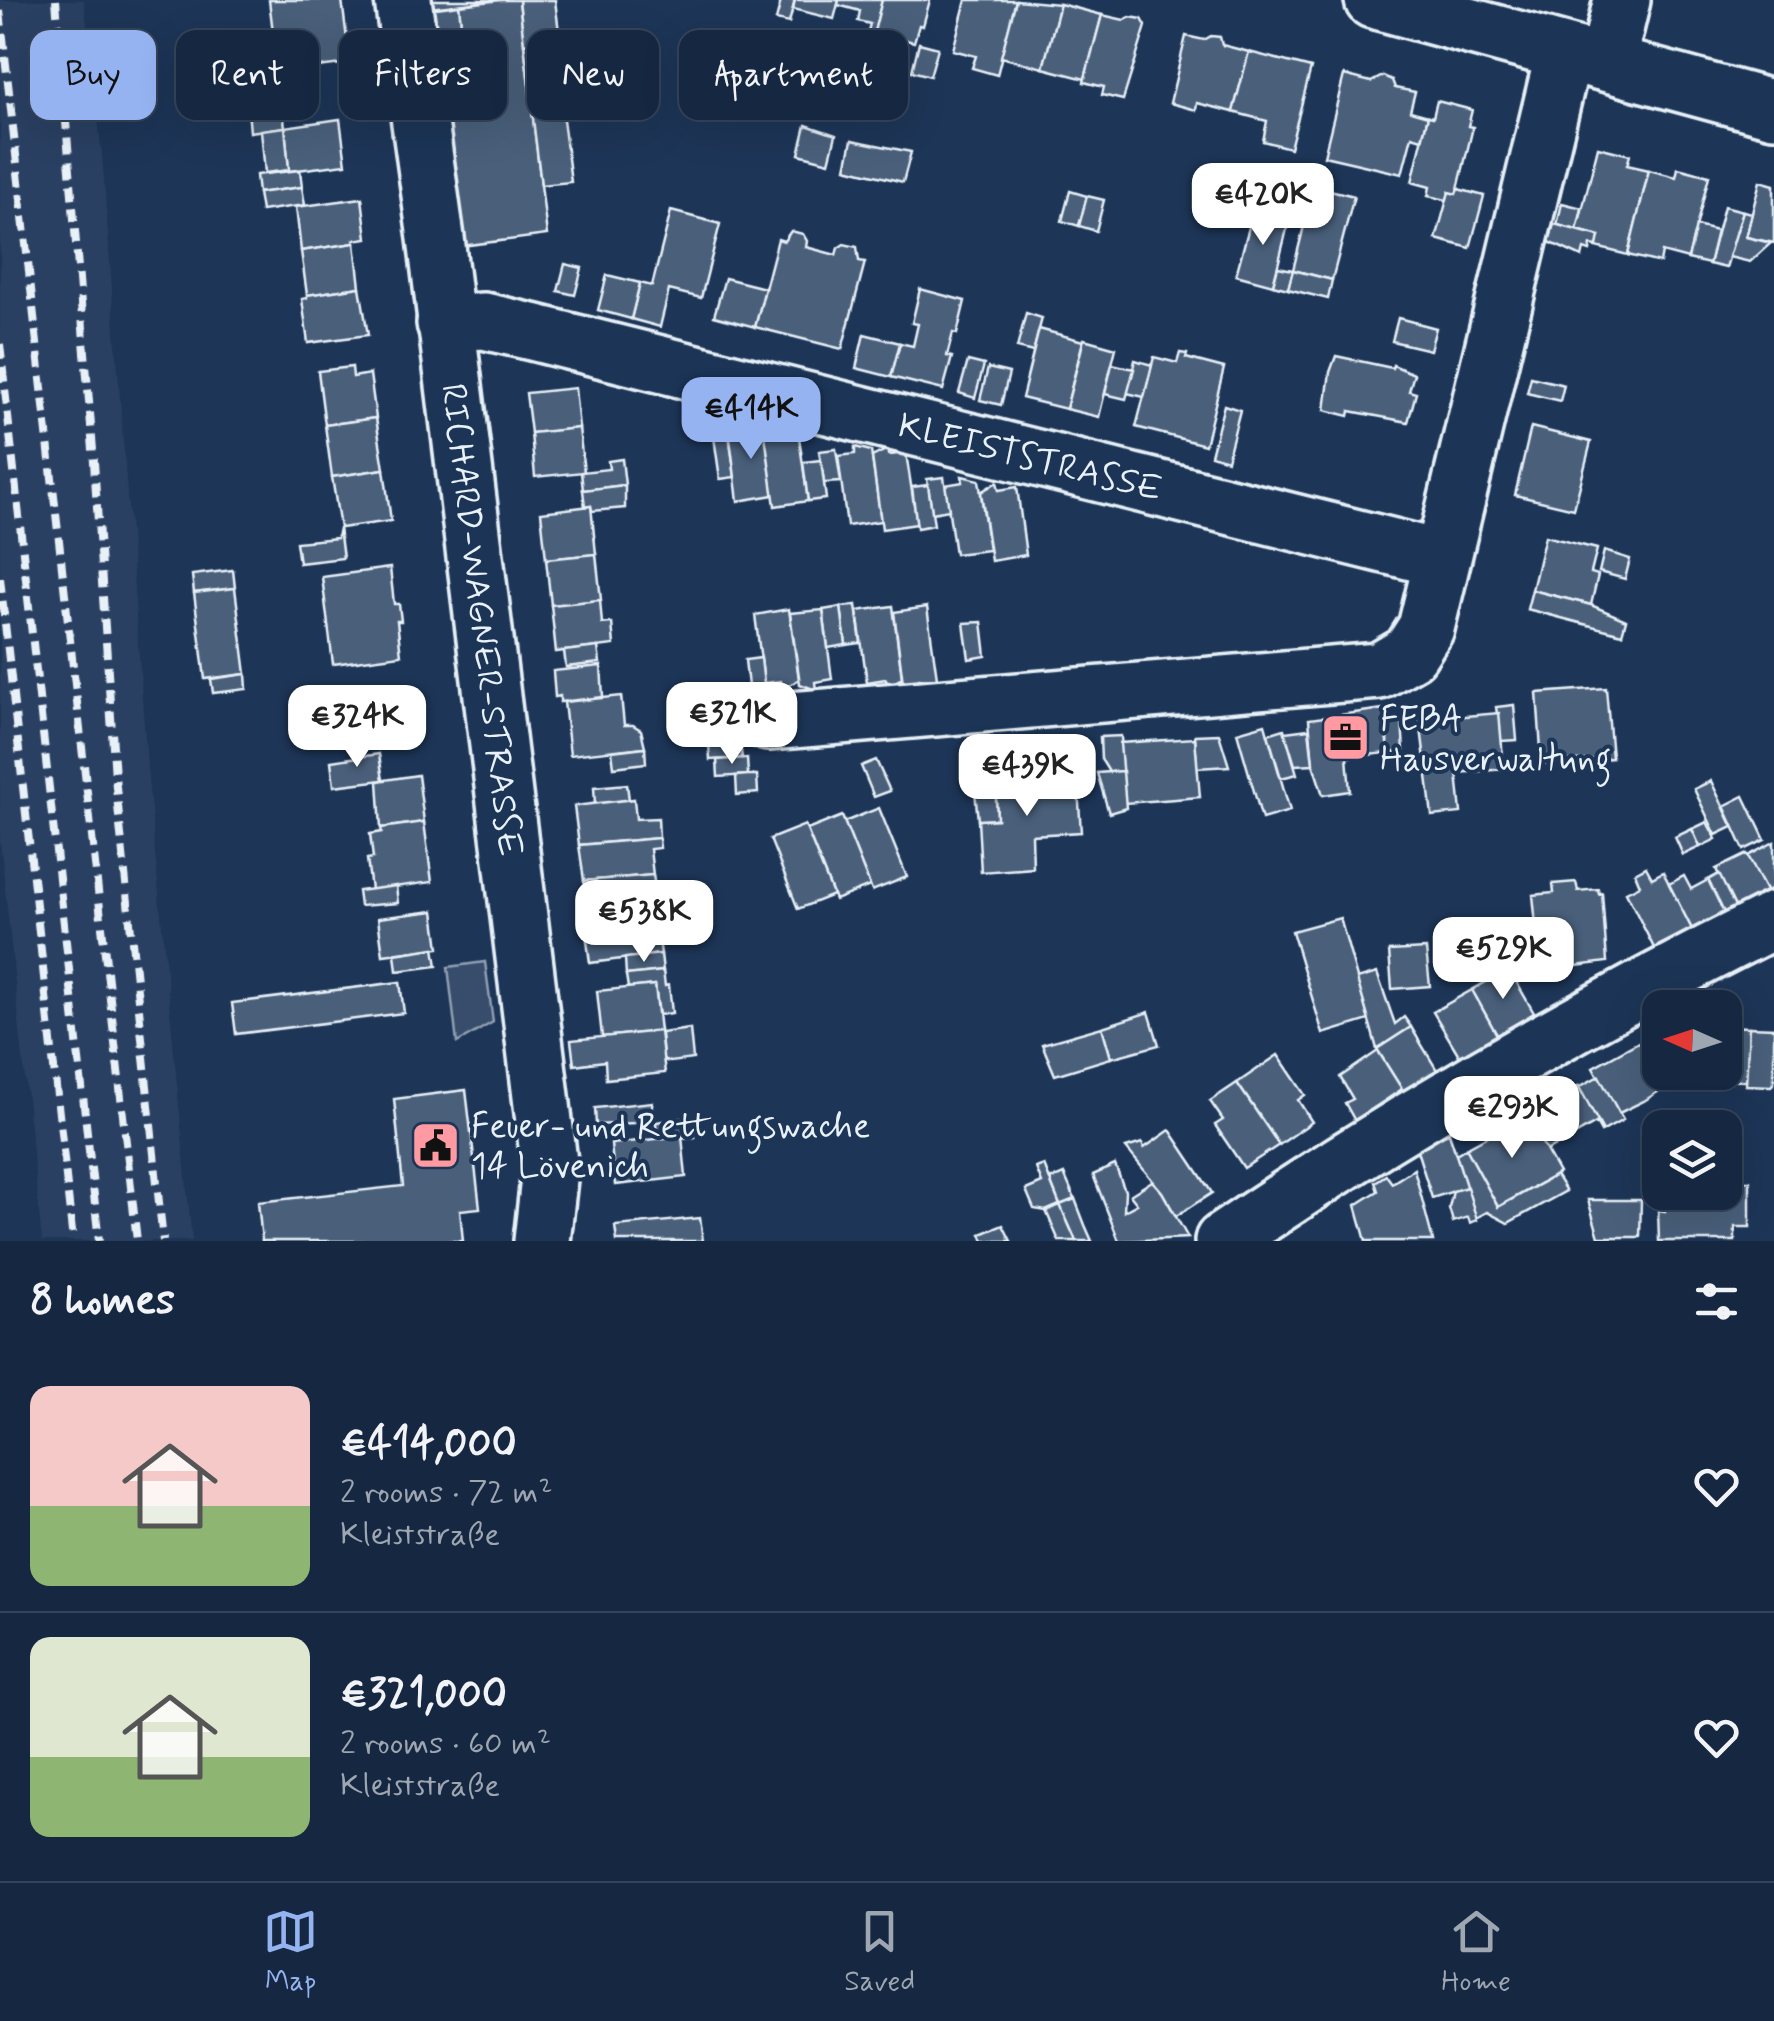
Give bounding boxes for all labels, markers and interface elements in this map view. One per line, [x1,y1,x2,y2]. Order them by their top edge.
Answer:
chip: Buy [30,30,156,120]
chip: Rent [176,30,319,120]
chip: Filters [339,30,507,120]
chip: New [527,30,659,120]
chip: Apartment [679,30,908,120]
pin: €420K [1193,163,1333,248]
text: €420K [1214,174,1312,216]
pin: €414K [681,377,821,462]
street label: RICHARD-WAGNER-STRASSE [429,381,532,859]
text: €414K [704,388,798,430]
street label: KLEISTSTRASSE [893,403,1167,513]
pin: €321K [662,682,802,767]
pin: €324K [287,685,427,770]
text: €321K [688,693,776,735]
text: €324K [310,696,404,738]
place label: FEBA Hausverwaltung [1380,697,1611,787]
office icon: FEBA Hausverwaltung [1319,712,1371,764]
pin: €439K [957,734,1097,819]
text: €439K [981,745,1073,787]
pin: €538K [574,880,714,965]
text: €538K [597,891,691,933]
pin: €529K [1433,917,1573,1002]
text: €529K [1455,928,1551,970]
north arrow [1642,990,1742,1090]
map controls [1642,990,1742,1210]
pin: €293K [1442,1076,1582,1161]
text: €293K [1466,1087,1558,1129]
place label: Feuer- und Rettungswache 14 Lövenich [471,1104,870,1190]
button: layers [1642,1110,1742,1210]
public building icon: Feuer- und Rettungswache 14 Lövenich [410,1119,462,1171]
text: 8 homes [30,1274,175,1329]
icon: filters [1689,1274,1744,1329]
text: €414,000 [340,1417,517,1472]
icon: home [110,1426,230,1546]
icon: heart [1689,1459,1744,1514]
text: 2 rooms · 72 m² [340,1472,553,1514]
text: Kleiststraße [340,1514,500,1556]
text: €321,000 [340,1668,507,1723]
icon: home [110,1677,230,1797]
icon: heart [1689,1710,1744,1765]
text: 2 rooms · 60 m² [340,1723,551,1765]
text: Kleiststraße [340,1765,500,1807]
tab: Map [263,1904,318,2001]
tab: Saved [844,1904,915,2001]
tab: Home [1441,1904,1511,2001]

